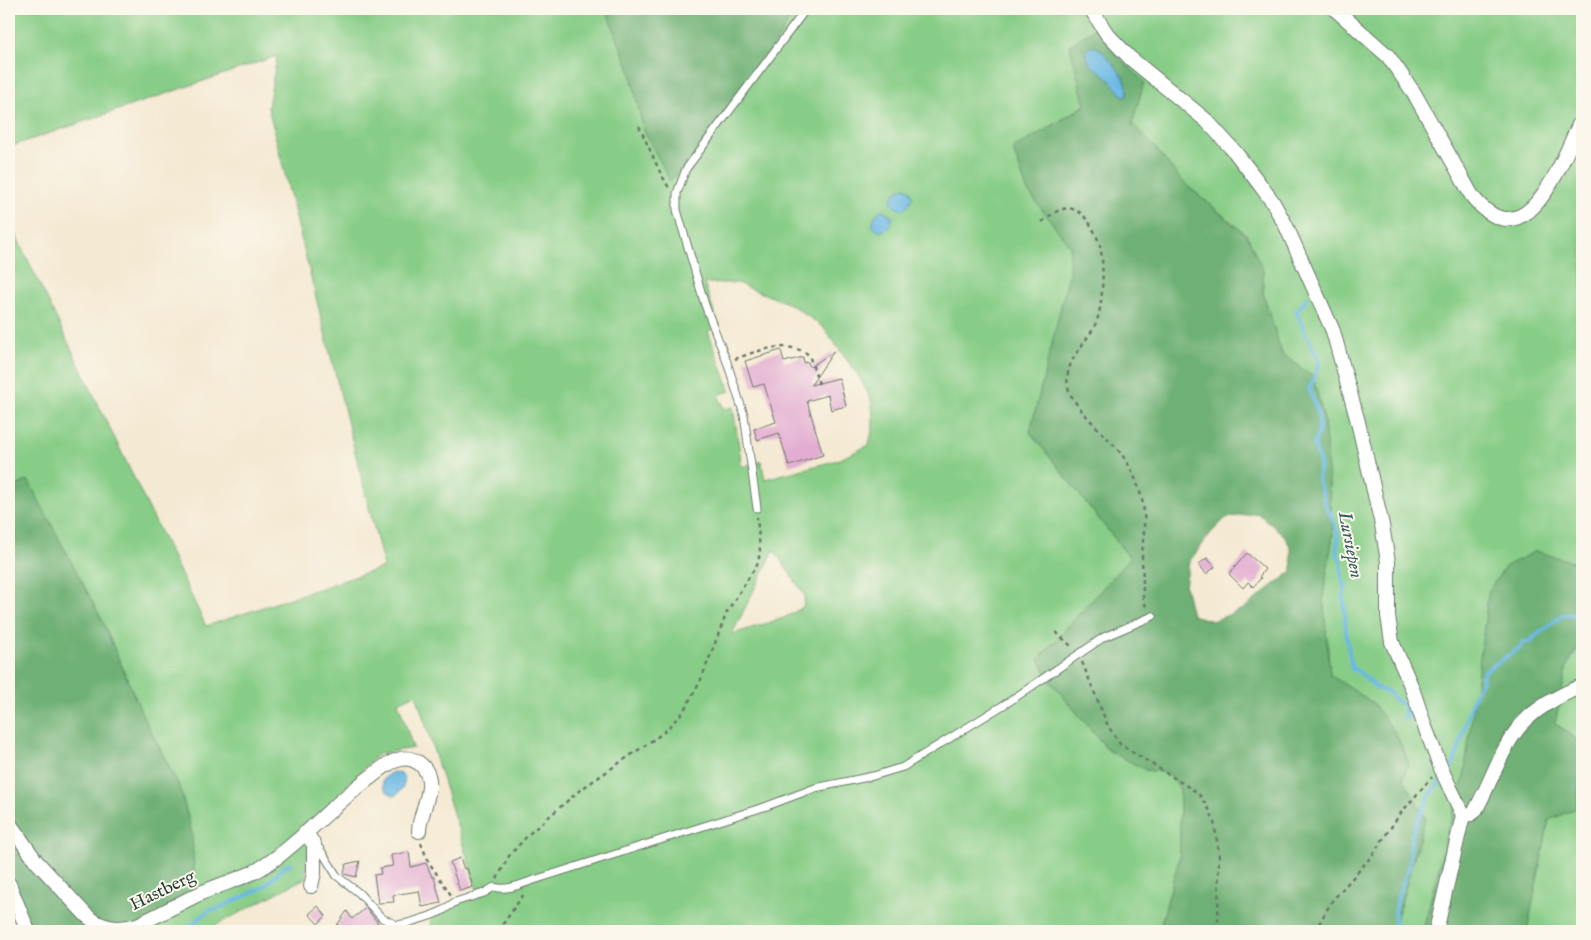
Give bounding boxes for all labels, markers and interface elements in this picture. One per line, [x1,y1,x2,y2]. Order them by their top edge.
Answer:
water label: Lursiepen [1332,509,1368,580]
street label: Hastberg [126,865,200,917]

